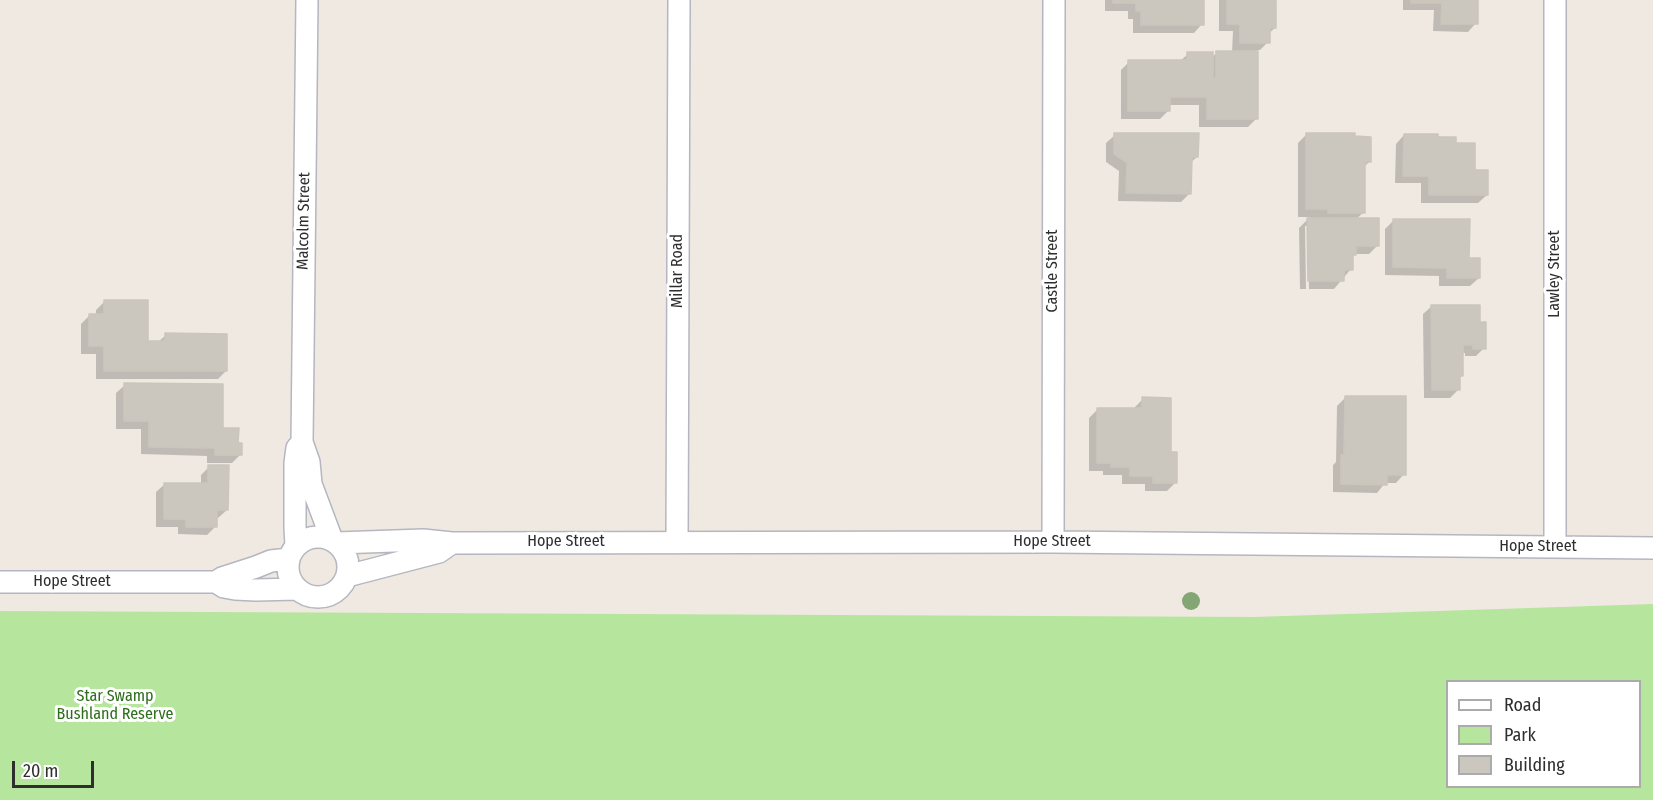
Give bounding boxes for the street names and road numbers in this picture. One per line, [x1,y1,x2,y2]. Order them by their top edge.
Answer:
street label: Malcolm Street [294,172,314,270]
street label: Castle Street [1043,230,1063,312]
street label: Lawley Street [1545,230,1565,318]
street label: Millar Road [668,234,688,308]
street label: Hope Street [527,532,605,552]
street label: Hope Street [1013,532,1091,552]
street label: Hope Street [1499,537,1577,557]
street label: Hope Street [33,572,111,592]

